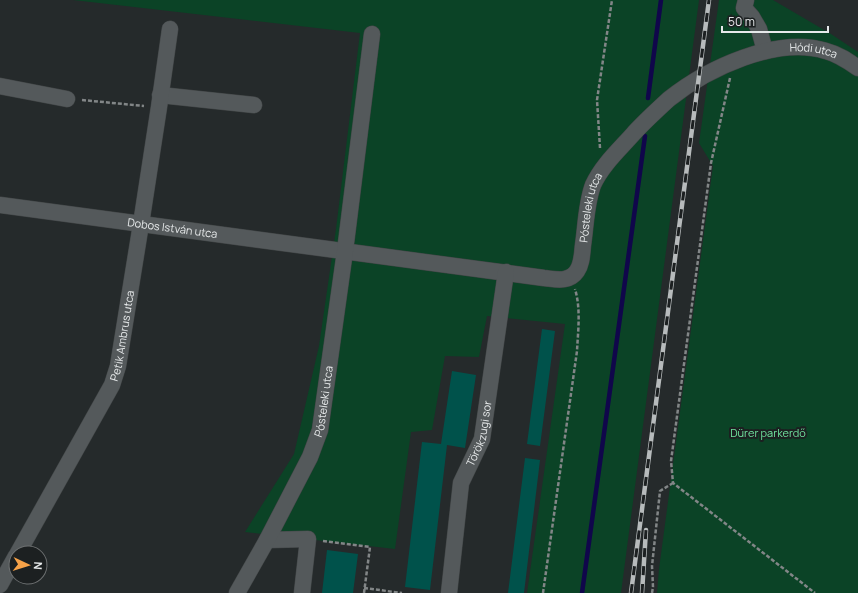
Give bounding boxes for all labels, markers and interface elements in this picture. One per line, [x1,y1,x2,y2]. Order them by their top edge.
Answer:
scale bar [722,8,828,34]
text: 50 m [728,13,755,30]
street label: Hódi utca [789,39,840,61]
street label: Pósteleki utca [575,169,605,243]
street label: Dobos István utca [127,214,218,241]
street label: Petik Ambrus utca [106,289,137,383]
street label: Pósteleki utca [310,365,336,439]
street label: Törökzugi sor [462,400,494,469]
park label: Dürer parkerdő [730,425,806,440]
north arrow [8,545,48,585]
text: N [31,561,46,570]

